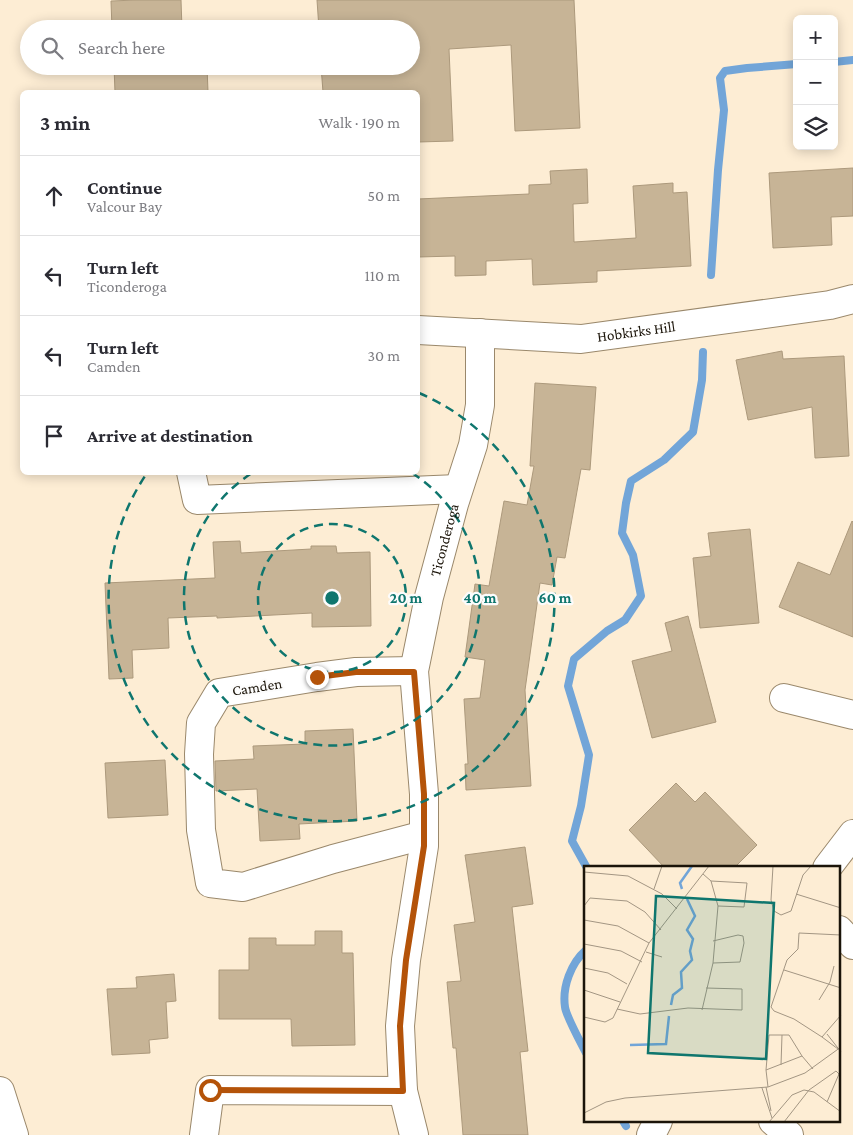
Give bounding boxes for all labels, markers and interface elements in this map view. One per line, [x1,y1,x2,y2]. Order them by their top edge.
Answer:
map controls [793,15,838,150]
button: + [793,15,838,60]
search box [20,20,420,75]
icon: search [38,34,66,62]
text: Search here [78,37,165,58]
button: − [793,60,838,105]
button: layers [793,105,838,150]
text: 3 min [40,111,90,135]
text: Walk · 190 m [319,114,400,131]
text: Continue [87,177,162,198]
icon: ahead [40,182,68,210]
text: 50 m [368,187,400,204]
text: Valcour Bay [87,198,162,215]
text: Turn left [87,257,159,278]
icon: left [40,262,68,290]
text: 110 m [364,267,400,284]
text: Ticonderoga [87,278,167,295]
street label: Hobkirks Hill [596,318,676,345]
text: Turn left [87,337,159,358]
icon: left [40,342,68,370]
text: 30 m [368,347,400,364]
text: Camden [87,358,141,375]
icon: arrive [40,422,68,450]
text: Arrive at destination [87,425,253,446]
street label: Ticonderoga [427,502,462,578]
centre of rings [323,589,341,607]
text: 20 m [390,590,422,606]
text: 40 m [464,590,497,606]
text: 60 m [539,590,572,606]
route end [306,666,329,689]
street label: Camden [231,675,283,699]
inset map [584,866,840,1122]
route start [199,1079,222,1102]

